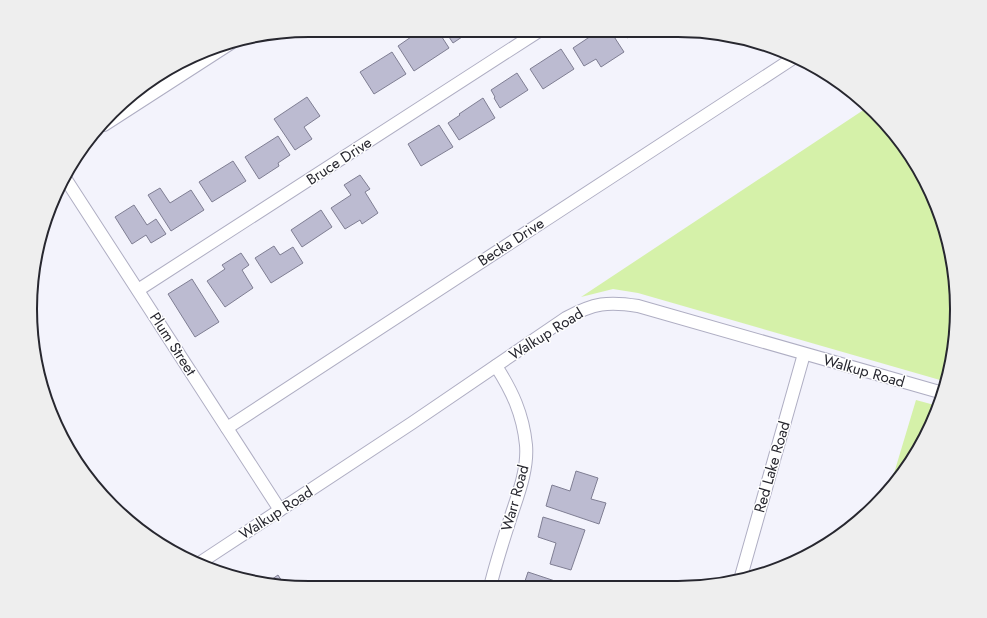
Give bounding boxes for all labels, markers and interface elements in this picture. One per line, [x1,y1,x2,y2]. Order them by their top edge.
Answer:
street label: Bruce Drive [302,131,376,190]
street label: Becka Drive [474,212,549,272]
street label: Walkup Road [505,302,587,366]
street label: Plum Street [144,308,202,380]
street label: Walkup Road [821,349,907,393]
street label: Red Lake Road [748,419,796,515]
street label: Warr Road [496,462,534,534]
street label: Walkup Road [235,481,317,545]

